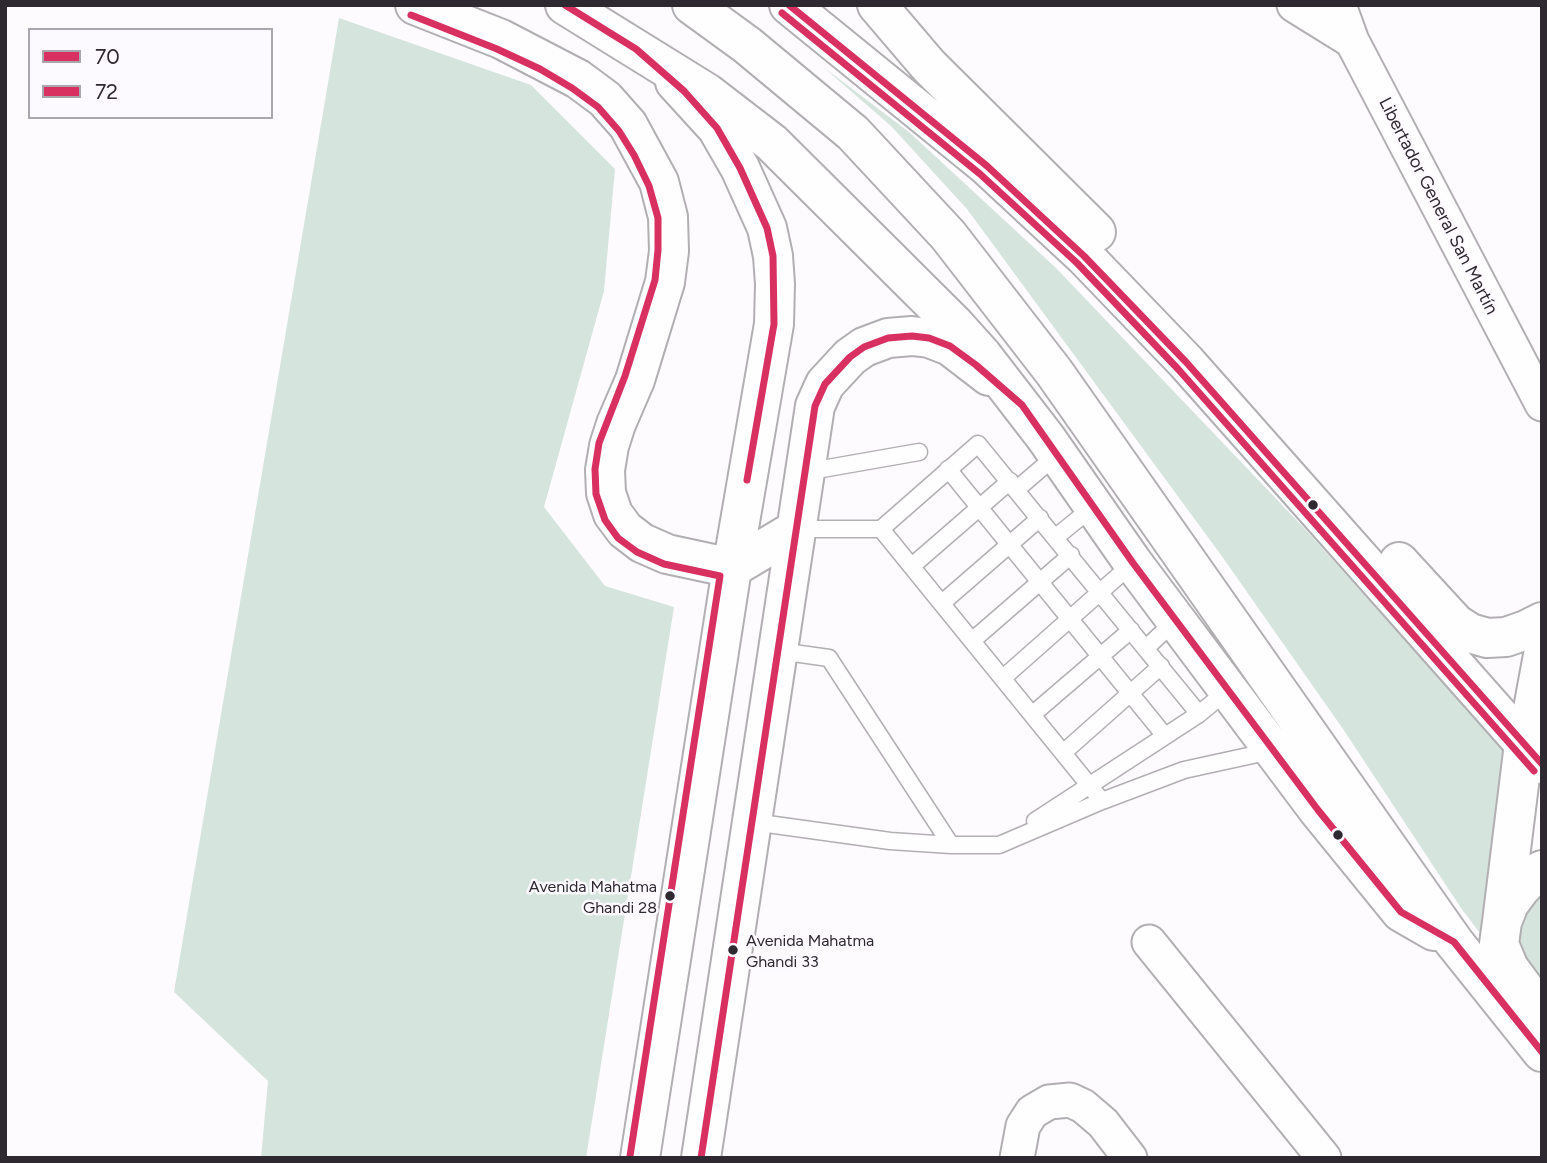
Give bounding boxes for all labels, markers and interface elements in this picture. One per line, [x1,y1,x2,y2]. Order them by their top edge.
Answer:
legend [28,28,273,119]
text: 70 [95,44,120,69]
text: 72 [95,79,118,104]
street label: Libertador General San Martín [1374,94,1502,318]
unlabelled marker [1306,498,1320,512]
unlabelled marker [1331,828,1345,842]
place label: Avenida Mahatma Ghandi 28 [529,877,657,915]
marker: Avenida Mahatma Ghandi 28 [663,889,677,903]
place label: Avenida Mahatma Ghandi 33 [746,931,874,969]
marker: Avenida Mahatma Ghandi 33 [726,943,740,957]

